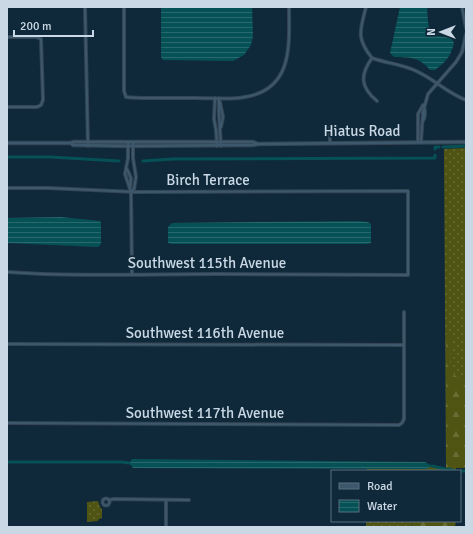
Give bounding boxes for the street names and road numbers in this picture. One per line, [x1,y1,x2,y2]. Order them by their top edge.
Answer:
street label: Hiatus Road [323,122,401,140]
street label: Birch Terrace [166,171,250,189]
street label: Southwest 115th Avenue [128,254,286,272]
street label: Southwest 116th Avenue [126,324,284,342]
street label: Southwest 117th Avenue [126,404,284,422]

